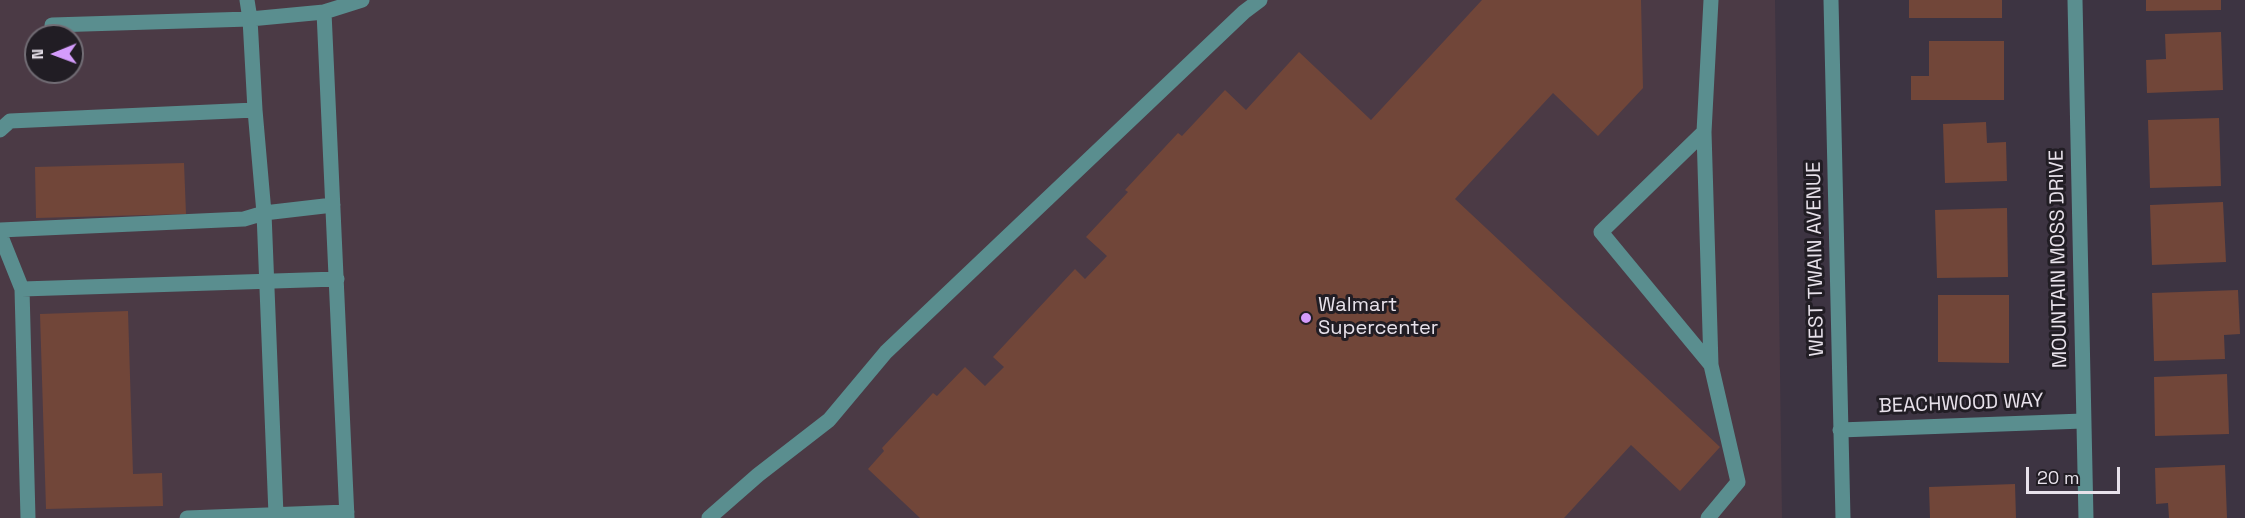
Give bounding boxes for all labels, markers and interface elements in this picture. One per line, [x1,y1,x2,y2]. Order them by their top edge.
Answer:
north arrow [24,24,84,84]
text: N [27,49,48,60]
street label: MOUNTAIN MOSS DRIVE [2045,150,2073,368]
street label: WEST TWAIN AVENUE [1802,161,1830,357]
place label: Walmart Supercenter [1318,294,1438,341]
marker: Walmart Supercenter [1299,311,1313,325]
street label: BEACHWOOD WAY [1878,389,2044,419]
scale bar [2029,455,2124,493]
text: 20 m [2037,466,2080,489]

